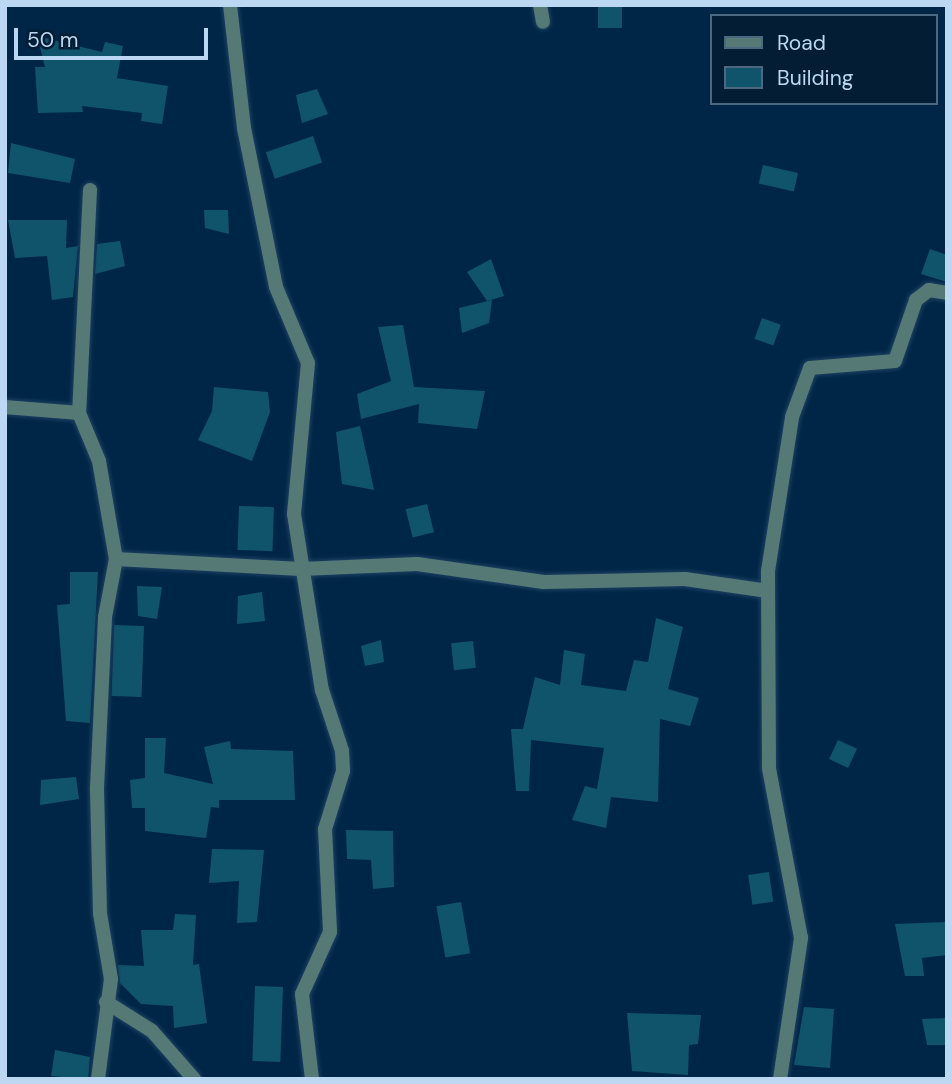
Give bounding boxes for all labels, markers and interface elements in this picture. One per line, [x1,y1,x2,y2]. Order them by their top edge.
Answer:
scale bar [18,14,212,58]
legend [710,14,938,105]
text: 50 m [27,26,78,54]
text: Road [777,29,826,57]
text: Building [777,64,853,92]

